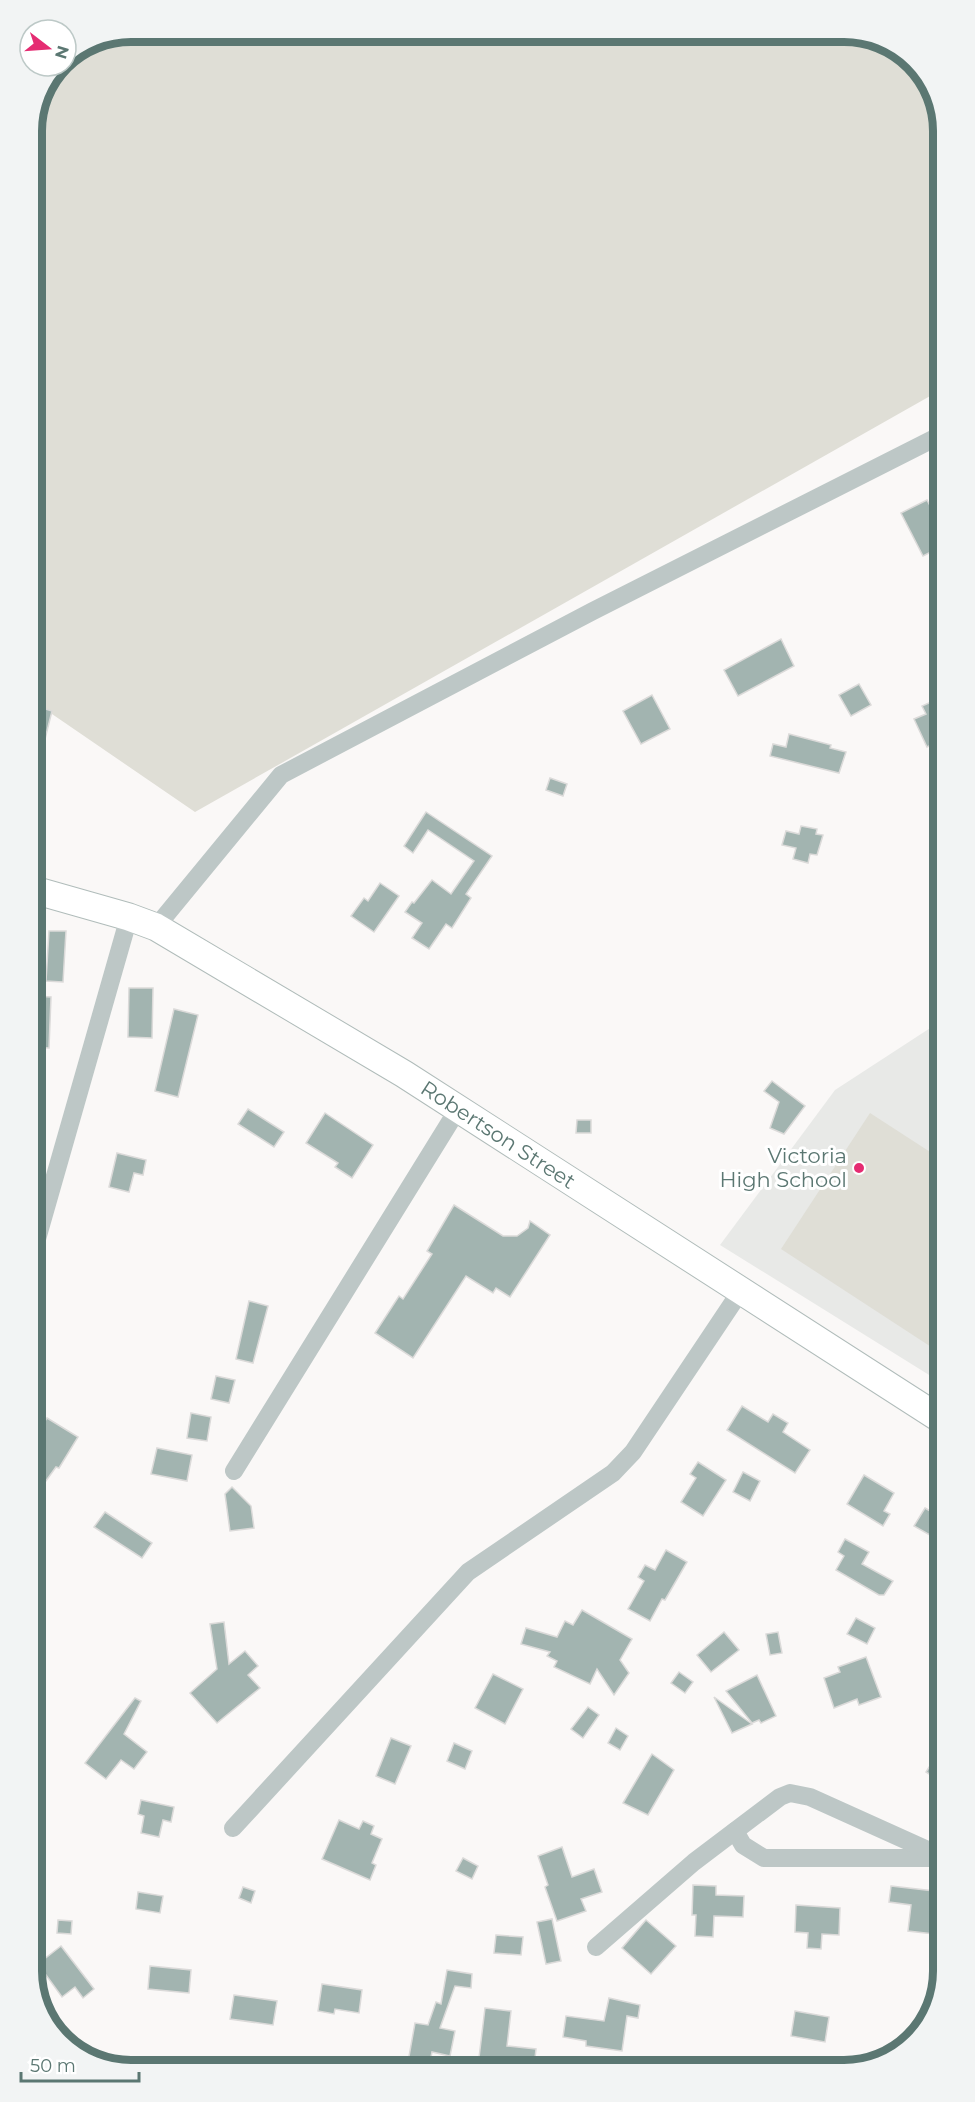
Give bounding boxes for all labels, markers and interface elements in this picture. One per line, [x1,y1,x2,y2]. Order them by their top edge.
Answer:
north arrow [18,18,78,78]
text: N [51,43,73,61]
street label: Robertson Street [416,1075,580,1194]
place label: Victoria High School [719,1143,847,1192]
marker: Victoria High School [852,1161,866,1175]
scale bar [21,2045,140,2083]
text: 50 m [30,2055,76,2077]

